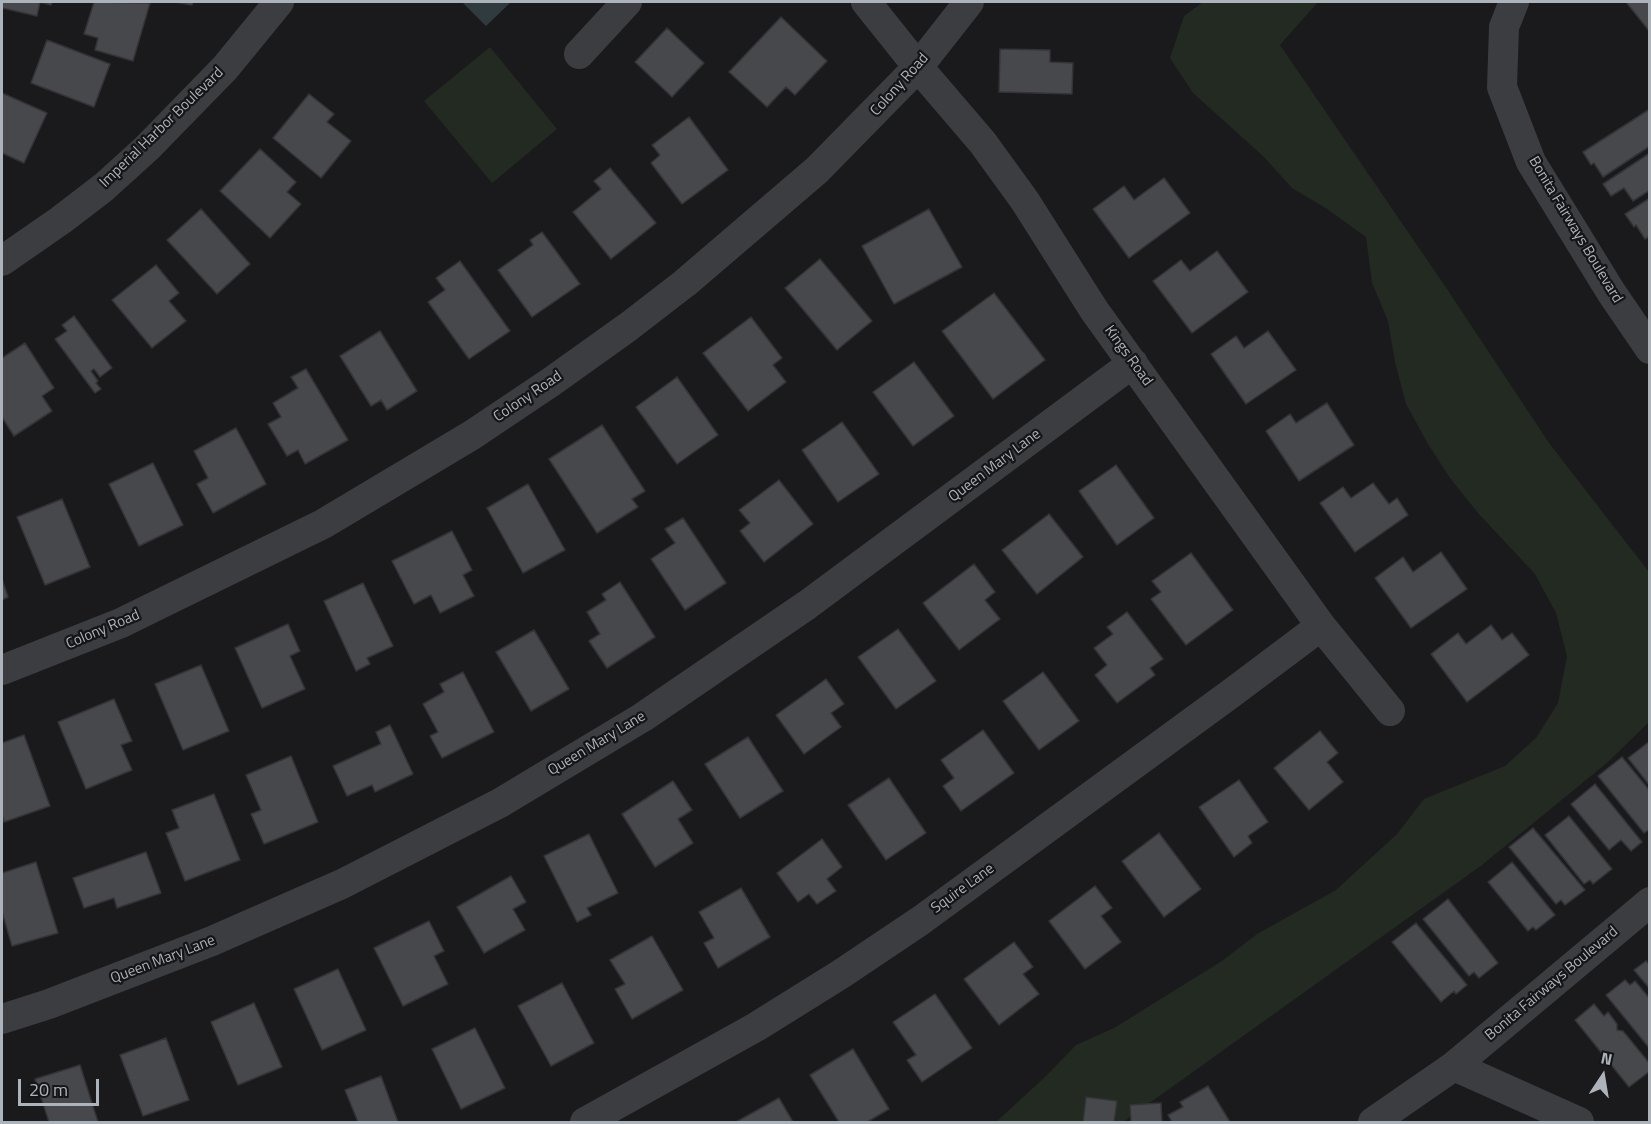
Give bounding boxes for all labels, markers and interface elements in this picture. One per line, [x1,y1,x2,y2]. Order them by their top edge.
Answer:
street label: Colony Road [867,50,933,120]
street label: Imperial Harbor Boulevard [96,64,228,192]
street label: Bonita Fairways Boulevard [1524,153,1626,307]
street label: Kings Road [1100,322,1156,390]
street label: Colony Road [491,368,565,426]
street label: Queen Mary Lane [945,426,1045,506]
street label: Colony Road [63,606,143,654]
street label: Queen Mary Lane [545,708,649,780]
street label: Squire Lane [928,860,998,918]
street label: Bonita Fairways Boulevard [1482,923,1622,1045]
street label: Queen Mary Lane [108,932,218,988]
north arrow [1573,1046,1633,1106]
text: N [1599,1046,1615,1071]
scale bar [21,1067,102,1105]
text: 20 m [29,1076,68,1103]

